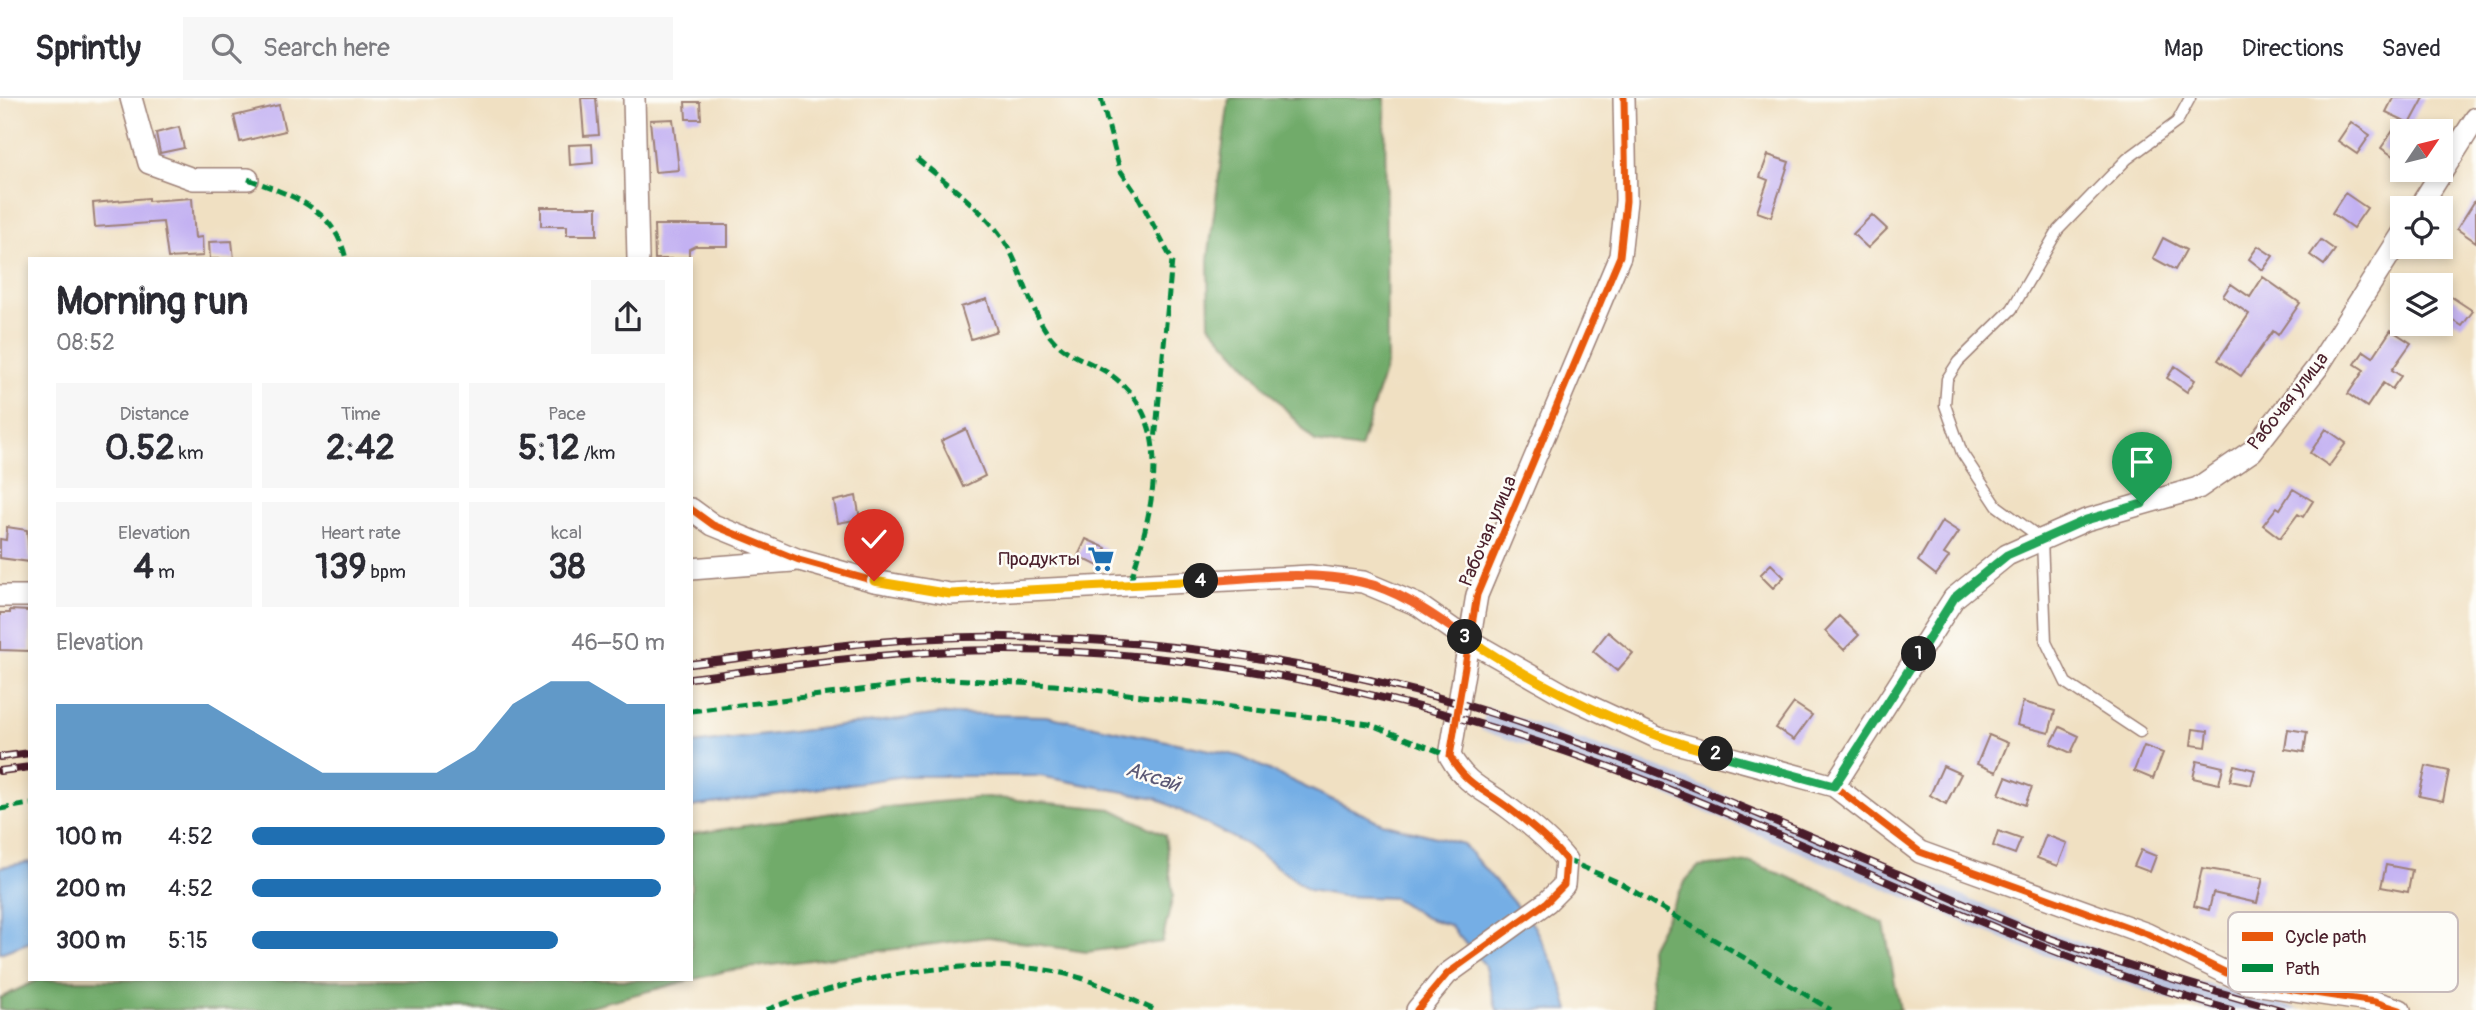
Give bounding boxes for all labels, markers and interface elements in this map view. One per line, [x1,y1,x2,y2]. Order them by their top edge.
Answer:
search box [183,17,673,80]
text: Sprintly [35,28,141,69]
icon: search [207,29,245,67]
text: Search here [263,32,390,64]
text: Map [2164,34,2204,63]
text: Directions [2242,34,2343,63]
text: Saved [2381,34,2441,63]
north arrow [2390,119,2454,182]
map controls [2390,119,2453,336]
button: locate [2390,196,2453,259]
button: layers [2390,273,2453,336]
text: Morning run [56,278,248,326]
button: share [591,280,665,354]
text: 08:52 [56,328,115,357]
street label: Рабочая улица [2242,347,2334,455]
text: Distance [119,402,189,426]
text: Time [341,402,380,426]
text: Pace [548,402,586,426]
text: 0.52 [105,426,175,470]
text: 2:42 [326,426,395,470]
text: 5:12 [518,426,580,470]
pin [2112,432,2172,504]
text: km [175,441,204,465]
text: /km [580,441,615,465]
icon: arrive [2123,443,2161,481]
street label: Рабочая улица [1454,472,1522,590]
pin [844,509,904,581]
icon: check [855,520,893,558]
text: Elevation [118,521,190,545]
text: Heart rate [320,521,401,545]
text: kcal [551,521,582,545]
supermarket icon: Продукты [1086,544,1116,574]
text: 4 [134,545,154,589]
text: 139 [315,545,366,589]
text: 38 [548,545,585,589]
place label: Продукты [998,547,1080,571]
text: m [154,560,175,584]
text: bpm [366,560,406,584]
pin: 4 [1184,564,1218,598]
text: 4 [1195,568,1206,592]
pin: 3 [1448,620,1482,654]
text: 3 [1459,624,1470,648]
text: Elevation [56,628,144,657]
text: 46–50 m [571,628,665,657]
pin: 1 [1902,636,1937,672]
text: 1 [1915,641,1922,665]
pin: 2 [1698,736,1734,772]
text: 2 [1710,741,1721,765]
water label: Аксай [1123,756,1185,799]
text: 100 m [56,822,122,851]
text: 4:52 [168,822,213,851]
text: 200 m [56,874,126,903]
text: 4:52 [168,874,213,903]
legend [2228,912,2458,992]
text: Cycle path [2285,925,2366,949]
text: 300 m [56,926,126,955]
text: 5:15 [168,926,208,955]
text: Path [2285,957,2320,981]

